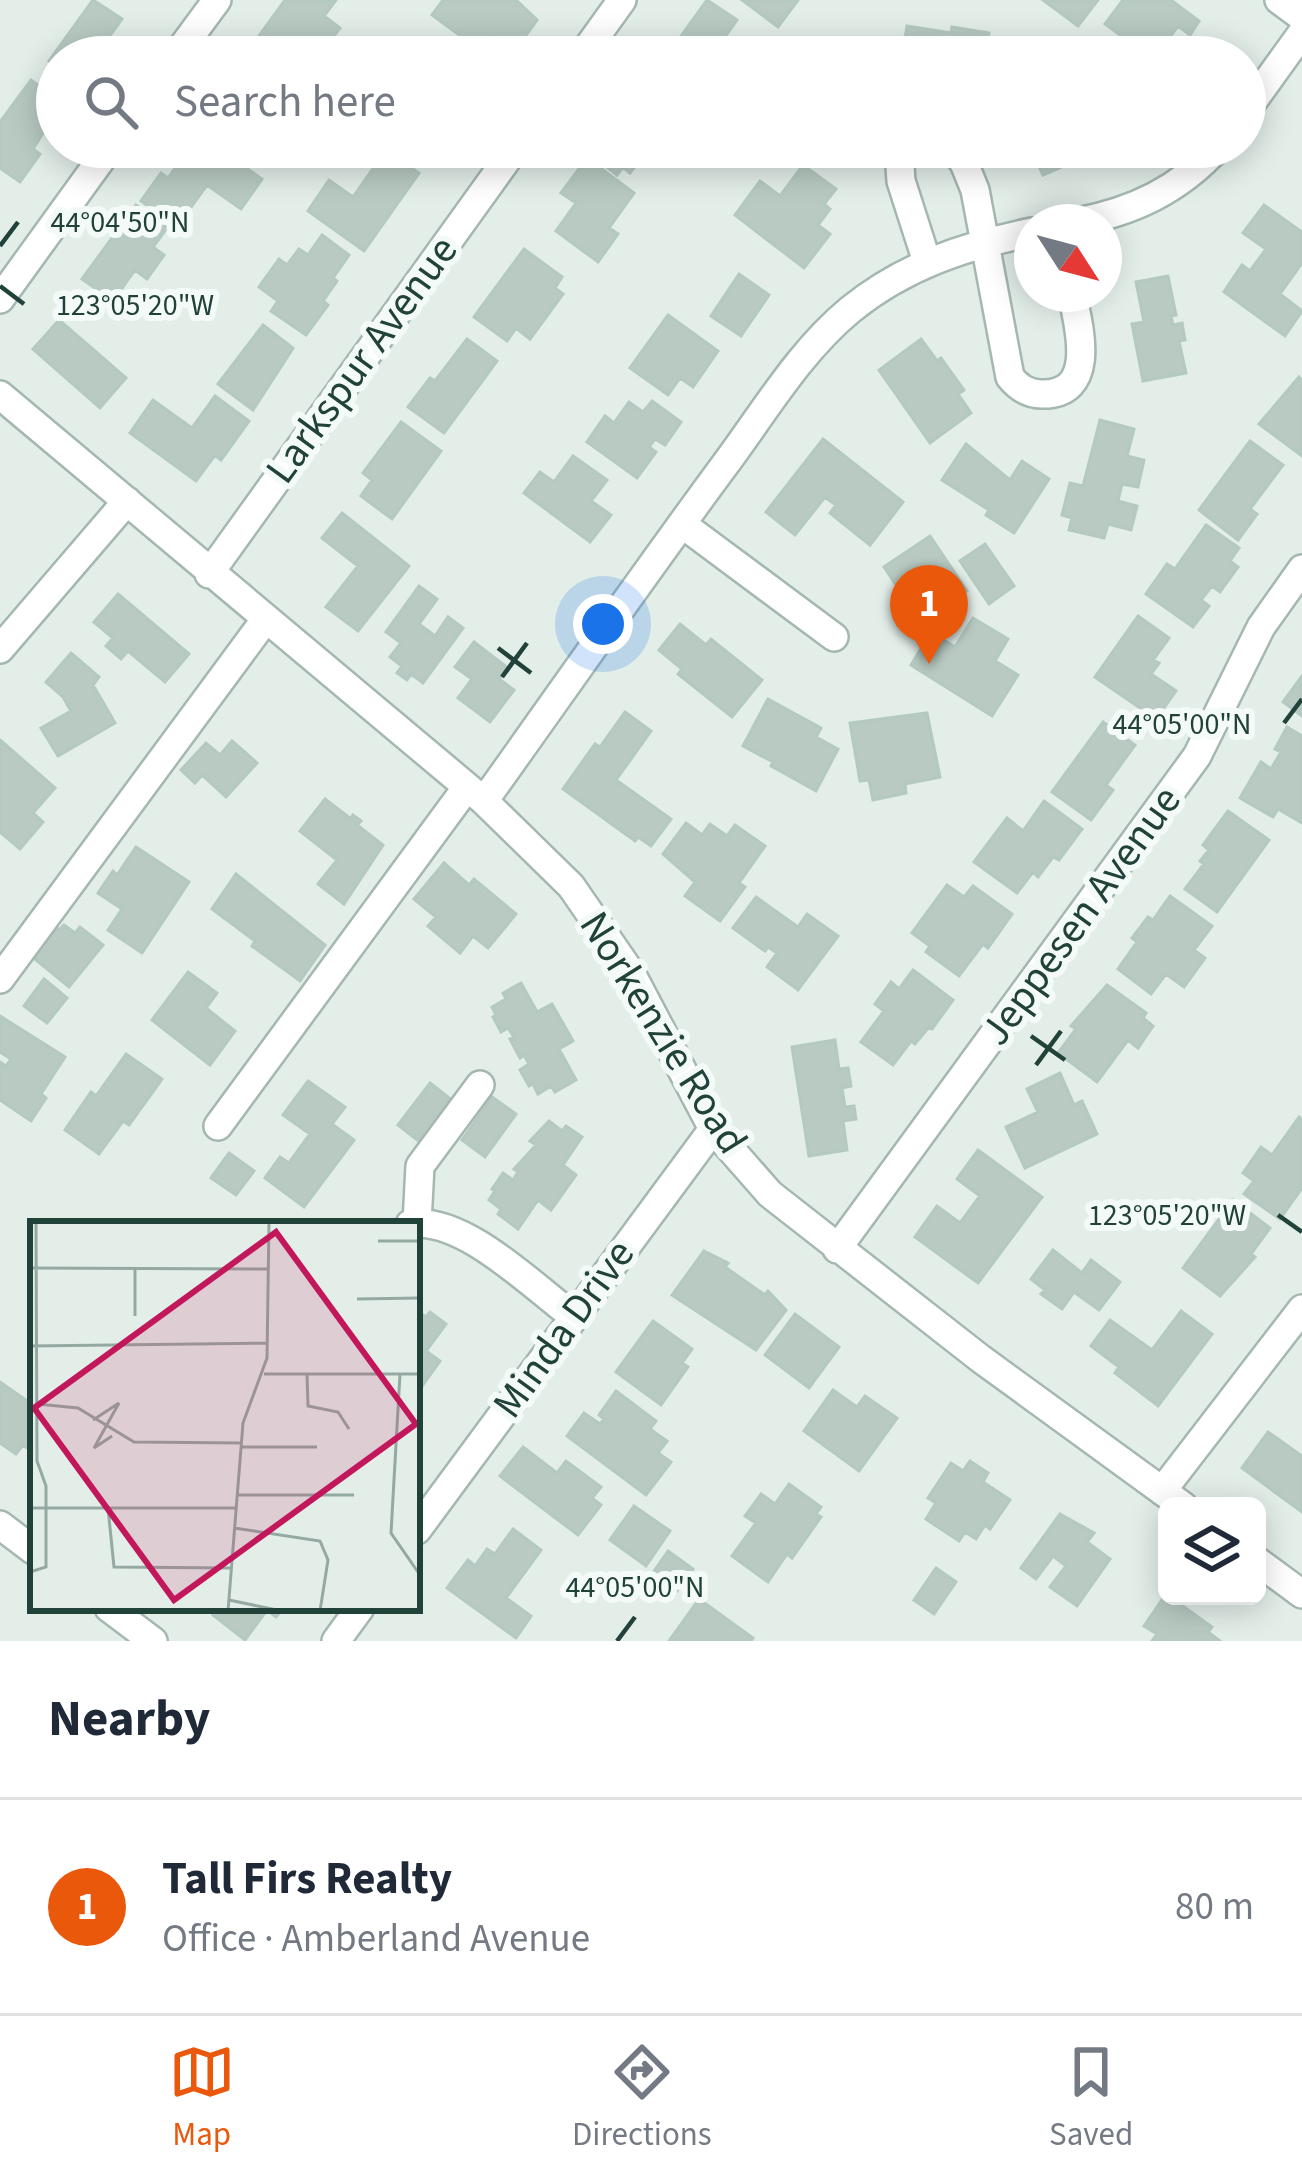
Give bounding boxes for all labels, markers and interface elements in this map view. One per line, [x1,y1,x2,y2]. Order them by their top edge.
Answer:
search box [36,36,1266,168]
icon: search [78,69,144,135]
text: Search here [174,70,396,134]
text: 44°04'50"N [50,201,190,244]
north arrow [1014,204,1122,312]
street label: Larkspur Avenue [252,224,472,496]
text: 123°05'20"W [56,284,214,327]
pin: 1 [890,565,968,664]
your location [573,594,633,654]
text: 44°05'00"N [1112,703,1252,746]
street label: Jeppesen Avenue [966,774,1196,1058]
street label: Norkenzie Road [564,900,762,1166]
text: 123°05'20"W [1088,1194,1246,1237]
inset map [30,1221,420,1611]
street label: Minda Drive [479,1227,649,1431]
map controls [1158,1497,1266,1605]
button: layers [1158,1497,1266,1605]
text: 44°05'00"N [565,1566,705,1609]
text: Nearby [48,1683,210,1755]
text: Tall Firs Realty [162,1847,452,1911]
text: 1 [77,1879,97,1935]
text: 80 m [1175,1879,1254,1935]
text: Office · Amberland Avenue [162,1911,590,1967]
tab: Map [169,2039,235,2158]
tab: Directions [572,2039,712,2158]
tab: Saved [1049,2039,1133,2158]

